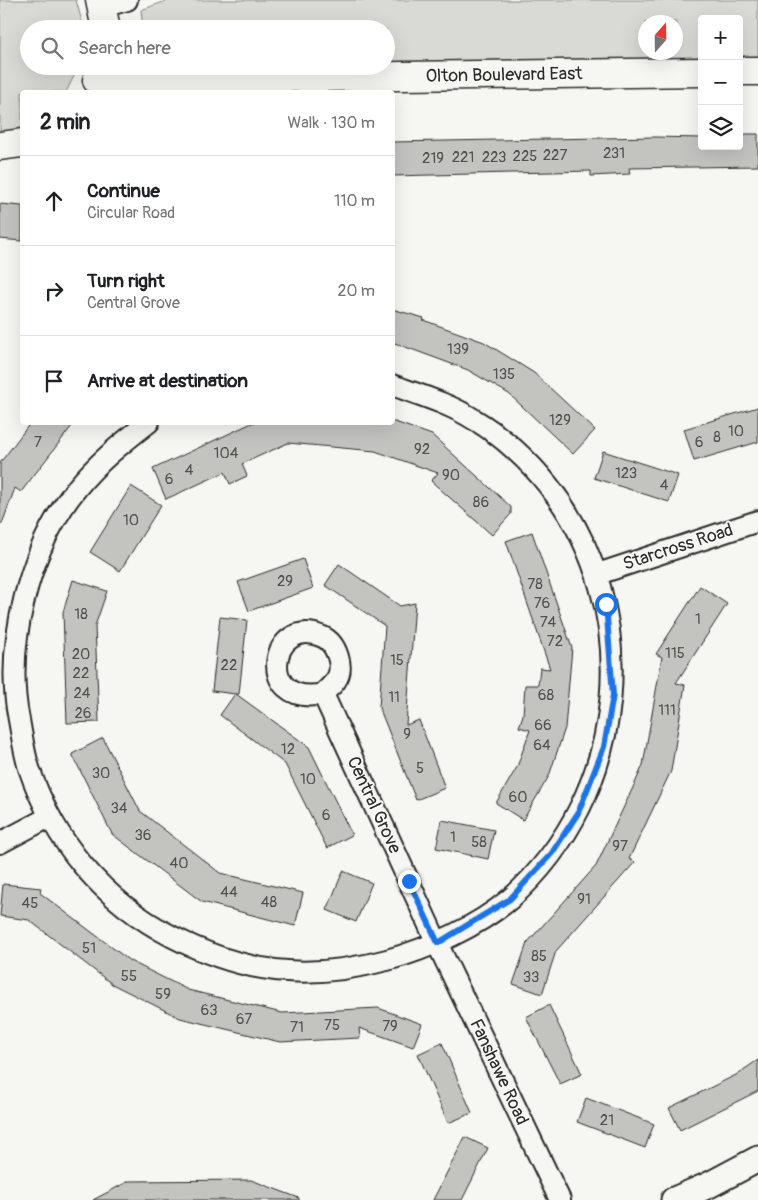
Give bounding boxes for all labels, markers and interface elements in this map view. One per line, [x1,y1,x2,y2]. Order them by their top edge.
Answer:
north arrow [638,15,683,60]
map controls [698,15,743,150]
button: + [698,15,743,60]
search box [20,20,395,75]
icon: search [38,34,66,62]
text: Search here [78,36,171,60]
button: − [698,60,743,105]
street label: Olton Boulevard East [425,62,583,88]
button: layers [698,105,743,150]
text: 2 min [40,109,90,136]
text: Walk · 130 m [288,113,375,133]
house number: 231 [603,144,625,163]
house number: 227 [543,146,567,165]
house number: 225 [513,147,537,166]
house number: 221 [452,148,474,167]
house number: 223 [482,148,506,167]
house number: 219 [422,149,444,168]
text: Continue [87,179,160,203]
icon: ahead [40,187,68,215]
text: 110 m [334,191,375,211]
text: Circular Road [87,203,175,223]
text: Turn right [87,269,165,293]
icon: right [40,277,68,305]
text: 20 m [337,281,375,301]
text: Central Grove [87,293,180,313]
house number: 139 [447,340,469,359]
house number: 135 [493,365,515,384]
icon: arrive [40,367,68,395]
text: Arrive at destination [87,369,248,393]
house number: 129 [549,411,571,430]
house number: 10 [728,422,744,441]
house number: 8 [713,428,721,447]
house number: 7 [34,433,42,452]
house number: 6 [695,433,703,452]
house number: 92 [414,440,430,459]
house number: 104 [214,444,239,463]
house number: 4 [185,461,194,480]
house number: 123 [615,464,637,483]
house number: 90 [442,466,460,485]
house number: 6 [165,470,173,489]
house number: 4 [660,476,669,495]
house number: 86 [473,493,489,512]
house number: 10 [123,511,139,530]
street label: Starcross Road [620,518,736,576]
house number: 29 [277,572,293,591]
house number: 78 [527,575,543,594]
route start [595,593,618,616]
house number: 76 [534,594,550,613]
house number: 18 [74,605,88,624]
house number: 1 [695,610,701,629]
house number: 74 [540,613,557,632]
house number: 72 [547,632,563,651]
house number: 115 [665,644,685,663]
house number: 20 [72,645,90,664]
house number: 15 [390,651,404,670]
house number: 22 [221,656,237,675]
house number: 22 [73,664,89,683]
house number: 24 [73,684,91,703]
house number: 68 [538,686,555,705]
house number: 11 [388,688,400,707]
house number: 111 [658,701,676,720]
house number: 26 [74,704,92,723]
house number: 66 [534,716,552,735]
house number: 9 [403,725,411,744]
house number: 64 [533,736,551,755]
house number: 12 [281,740,295,759]
street label: Central Grove [341,753,407,857]
house number: 5 [416,759,424,778]
house number: 30 [92,764,110,783]
house number: 10 [300,770,316,789]
house number: 60 [509,788,527,807]
house number: 34 [110,799,128,818]
house number: 6 [322,806,330,825]
house number: 36 [134,826,152,845]
house number: 1 [450,828,456,847]
house number: 58 [471,833,487,852]
house number: 97 [612,837,628,856]
house number: 40 [170,854,188,873]
route end [398,870,421,893]
house number: 44 [220,883,238,902]
house number: 91 [577,890,591,909]
house number: 48 [261,893,278,912]
house number: 45 [22,894,38,913]
house number: 51 [82,939,96,958]
house number: 85 [531,947,547,966]
house number: 55 [121,967,137,986]
house number: 33 [523,968,539,987]
house number: 59 [155,985,171,1004]
house number: 63 [200,1001,218,1020]
house number: 67 [236,1010,252,1029]
street label: Fanshawe Road [464,1015,534,1129]
house number: 75 [324,1016,340,1035]
house number: 79 [382,1017,398,1036]
house number: 71 [290,1018,304,1037]
house number: 21 [600,1111,614,1130]

